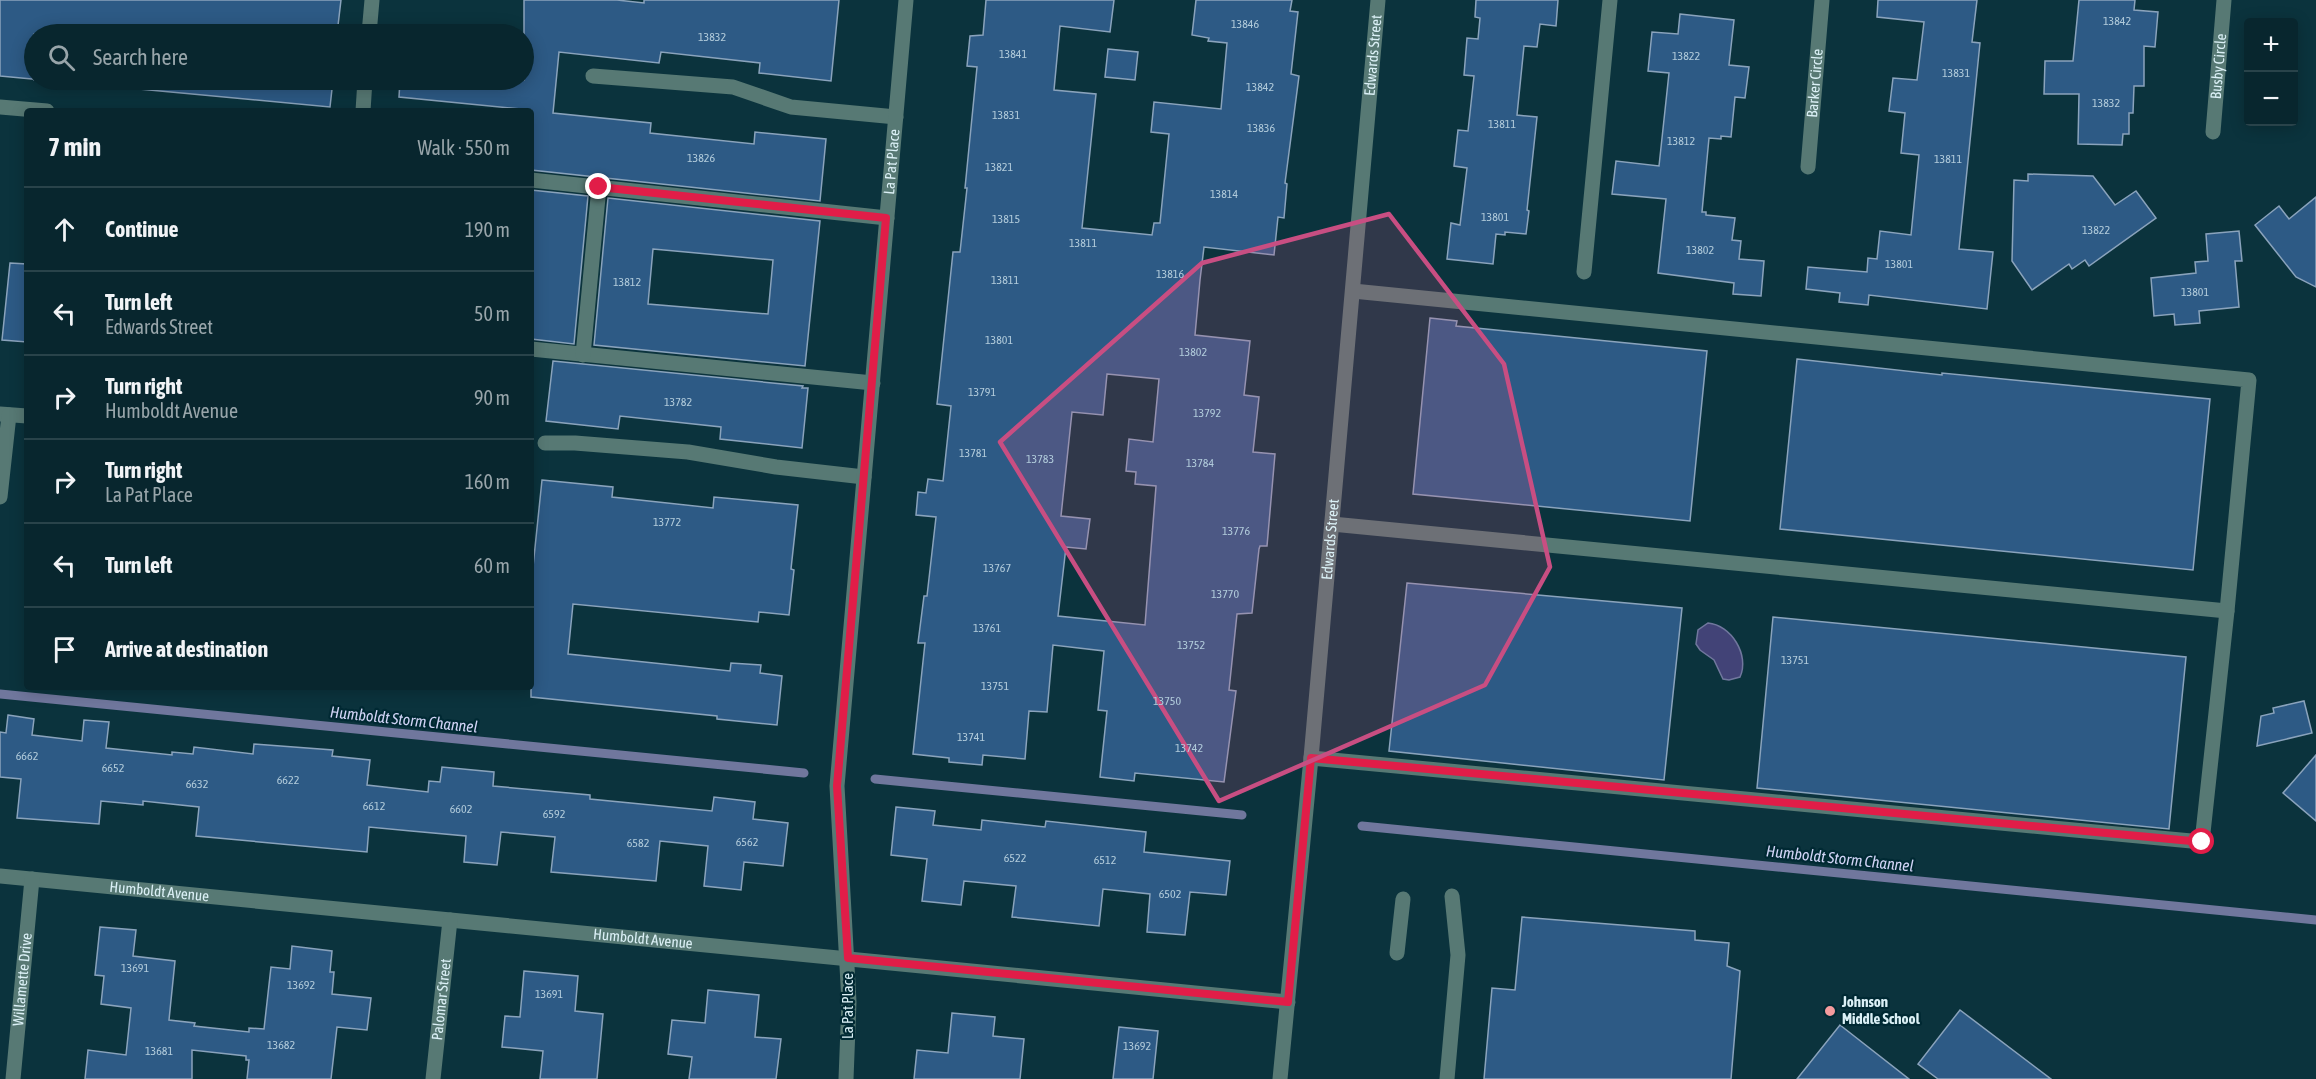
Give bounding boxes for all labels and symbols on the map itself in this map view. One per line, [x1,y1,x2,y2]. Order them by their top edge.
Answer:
street label: Edwards Street [1361,14,1385,96]
house number: 13842 [2103,14,2131,28]
house number: 13846 [1231,17,1259,31]
house number: 13832 [698,30,726,44]
street label: Busby Circle [2207,33,2229,100]
house number: 13841 [999,47,1027,61]
street label: Barker Circle [1803,48,1826,118]
house number: 13822 [1672,49,1700,63]
house number: 13831 [1942,66,1970,80]
house number: 13842 [1246,80,1274,94]
house number: 13832 [2092,96,2120,110]
house number: 13831 [992,108,1020,122]
house number: 13811 [1488,117,1516,131]
house number: 13836 [1247,121,1275,135]
street label: La Pat Place [880,128,903,195]
house number: 13812 [1667,134,1695,148]
house number: 13826 [687,151,715,165]
house number: 13811 [1934,152,1962,166]
house number: 13821 [985,160,1013,174]
route end [585,173,611,199]
house number: 13814 [1210,187,1238,201]
house number: 13801 [1481,210,1509,224]
house number: 13815 [992,212,1020,226]
house number: 13822 [2082,223,2110,237]
house number: 13811 [1069,236,1097,250]
house number: 13802 [1686,243,1714,257]
house number: 13801 [1885,257,1913,271]
house number: 13816 [1156,267,1184,281]
house number: 13811 [991,273,1019,287]
house number: 13812 [613,275,641,289]
house number: 13801 [2181,285,2209,299]
house number: 13801 [985,333,1013,347]
house number: 13802 [1179,345,1207,359]
house number: 13791 [968,385,996,399]
house number: 13782 [664,395,692,409]
house number: 13792 [1193,406,1221,420]
house number: 13781 [959,446,987,460]
house number: 13783 [1026,452,1054,466]
house number: 13784 [1186,456,1214,470]
street label: Edwards Street [1318,498,1342,580]
house number: 13772 [653,515,681,529]
house number: 13776 [1222,524,1250,538]
house number: 13767 [983,561,1011,575]
house number: 13770 [1211,587,1239,601]
house number: 13761 [973,621,1001,635]
house number: 13752 [1177,638,1205,652]
house number: 13751 [1781,653,1809,667]
house number: 13751 [981,679,1009,693]
house number: 13750 [1153,694,1181,708]
water label: Humboldt Storm Channel [329,702,479,736]
house number: 13741 [957,730,985,744]
house number: 13742 [1175,741,1203,755]
house number: 6662 [16,749,38,763]
house number: 6652 [102,761,124,775]
house number: 6622 [277,773,299,787]
house number: 6632 [186,777,208,791]
house number: 6612 [363,799,385,813]
house number: 6602 [450,802,472,816]
house number: 6592 [543,807,565,821]
route start [2188,828,2214,854]
house number: 6562 [736,835,758,849]
house number: 6582 [627,836,649,850]
water label: Humboldt Storm Channel [1765,841,1915,875]
house number: 6522 [1004,851,1026,865]
house number: 6512 [1094,853,1116,867]
street label: Humboldt Avenue [109,878,210,904]
house number: 6502 [1159,887,1181,901]
street label: Humboldt Avenue [592,925,694,952]
street label: Willamette Drive [9,932,35,1027]
street label: Palomar Street [428,958,454,1041]
house number: 13691 [121,961,149,975]
street label: La Pat Place [839,973,856,1039]
house number: 13692 [287,978,315,992]
house number: 13691 [535,987,563,1001]
place label: Johnson Middle School [1841,993,1921,1027]
marker: Johnson Middle School [1823,1004,1837,1018]
house number: 13682 [267,1038,295,1052]
house number: 13692 [1123,1039,1151,1053]
house number: 13681 [145,1044,173,1058]

